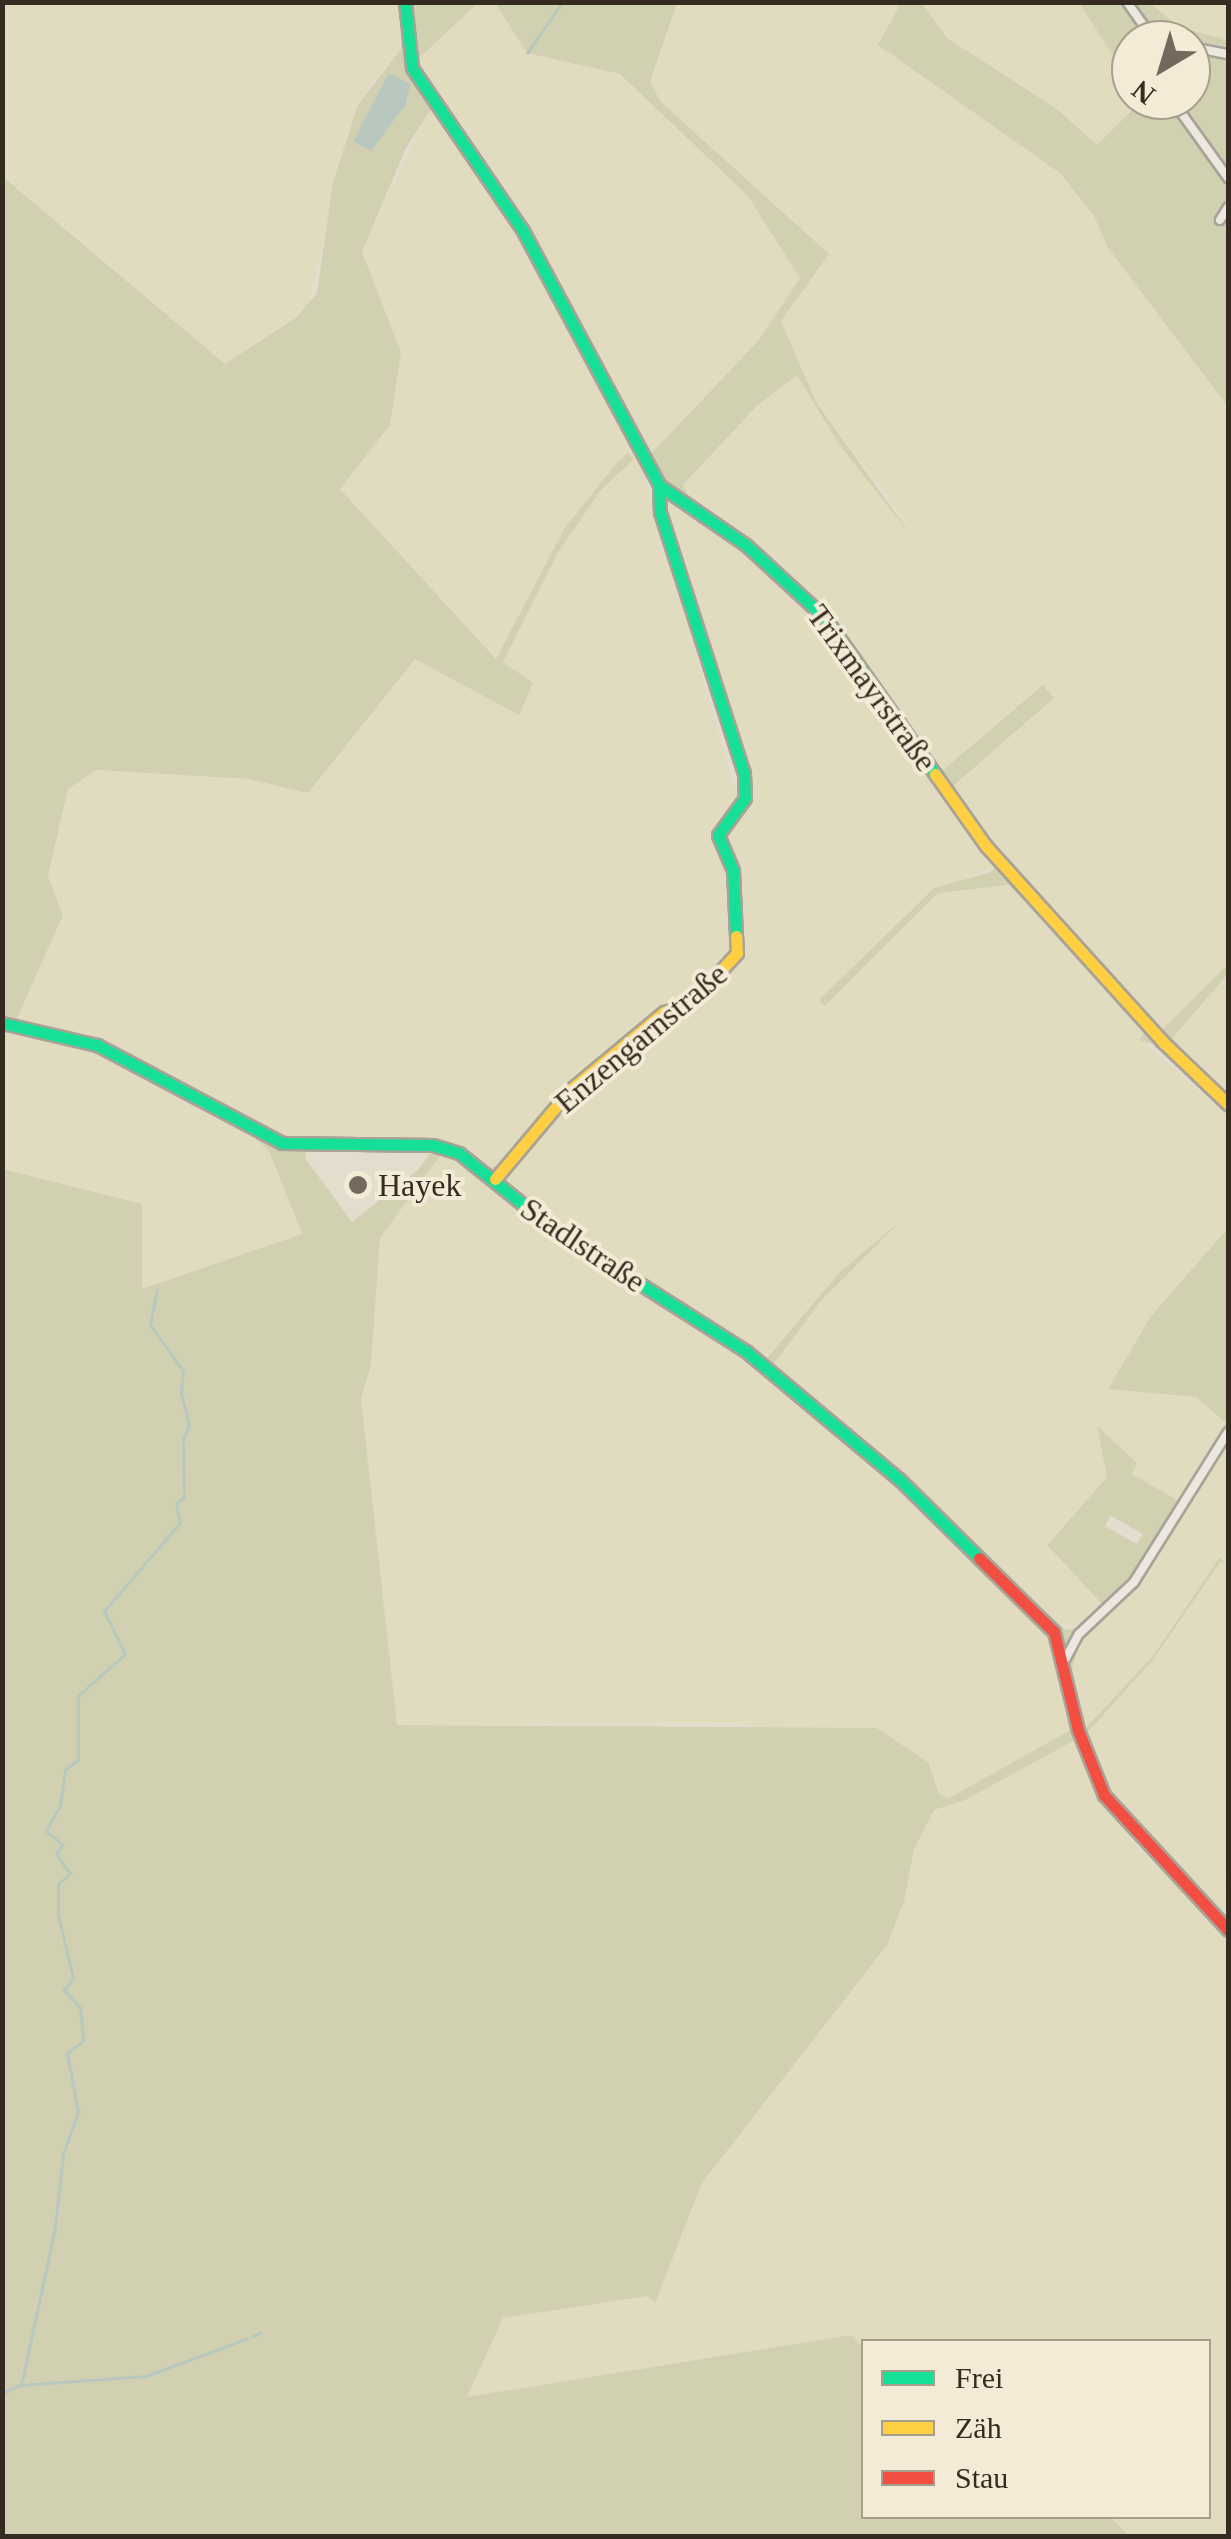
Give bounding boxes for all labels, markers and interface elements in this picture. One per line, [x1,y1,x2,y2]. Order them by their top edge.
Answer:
north arrow [1111,20,1211,120]
text: N [1126,74,1161,111]
street label: Trixmayrstraße [799,597,945,779]
street label: Enzengarnstraße [547,955,735,1121]
place label: Hayek [378,1166,462,1204]
marker: Hayek [347,1174,369,1196]
street label: Stadlstraße [513,1189,653,1301]
legend [861,2339,1211,2519]
text: Frei [955,2361,1003,2394]
text: Zäh [955,2411,1002,2444]
text: Stau [955,2461,1008,2494]

